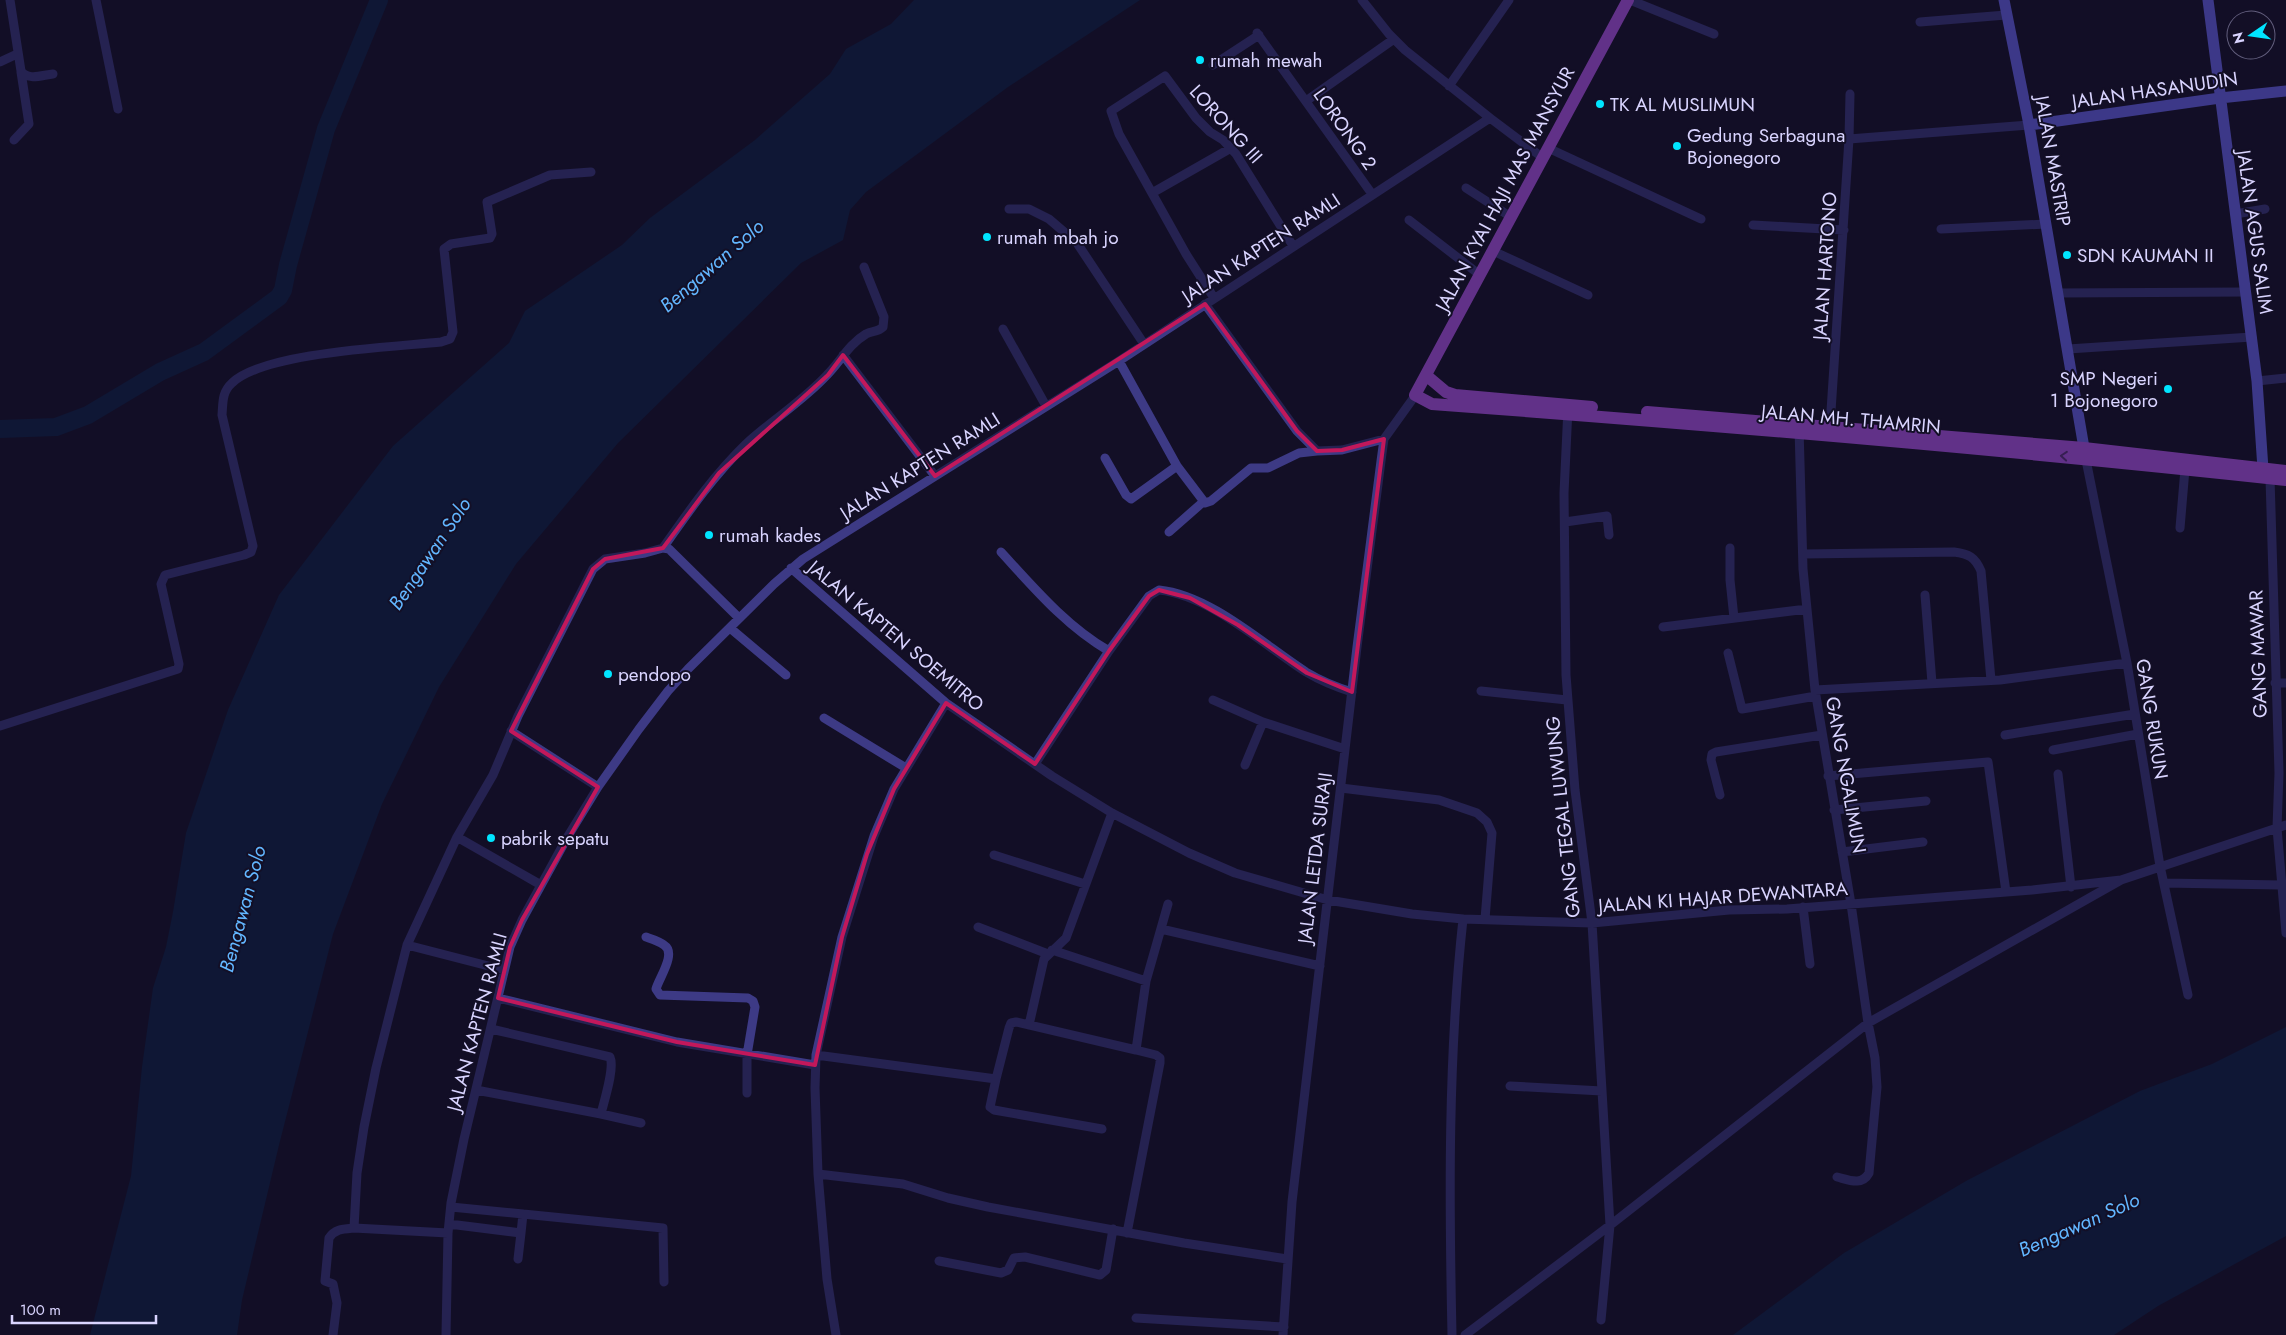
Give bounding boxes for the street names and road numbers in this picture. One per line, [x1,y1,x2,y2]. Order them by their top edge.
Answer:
street label: JALAN KYAI HAJI MAS MANSYUR [1427,62,1581,319]
street label: JALAN HASANUDIN [2067,65,2240,115]
street label: LORONG III [1183,79,1269,169]
street label: LORONG 2 [1307,83,1383,175]
street label: JALAN MASTRIP [2028,91,2078,228]
street label: JALAN AGUS SALIM [2230,145,2280,316]
street label: JALAN KAPTEN RAMLI [1174,187,1345,311]
street label: JALAN HARTONO [1806,191,1844,344]
street label: JALAN MH. THAMRIN [1757,397,1942,440]
street label: JALAN KAPTEN RAMLI [832,406,1005,528]
street label: JALAN KAPTEN SOEMITRO [800,552,990,718]
street label: GANG MAWAR [2242,589,2274,718]
street label: GANG RUKUN [2129,657,2175,781]
street label: GANG NGALIMUN [1819,695,1873,855]
street label: GANG TEGAL LUWUNG [1539,715,1587,919]
street label: JALAN LETDA SURAJI [1291,771,1339,948]
street label: JALAN KI HAJAR DEWANTARA [1594,875,1849,919]
street label: JALAN KAPTEN RAMLI [439,930,514,1117]

